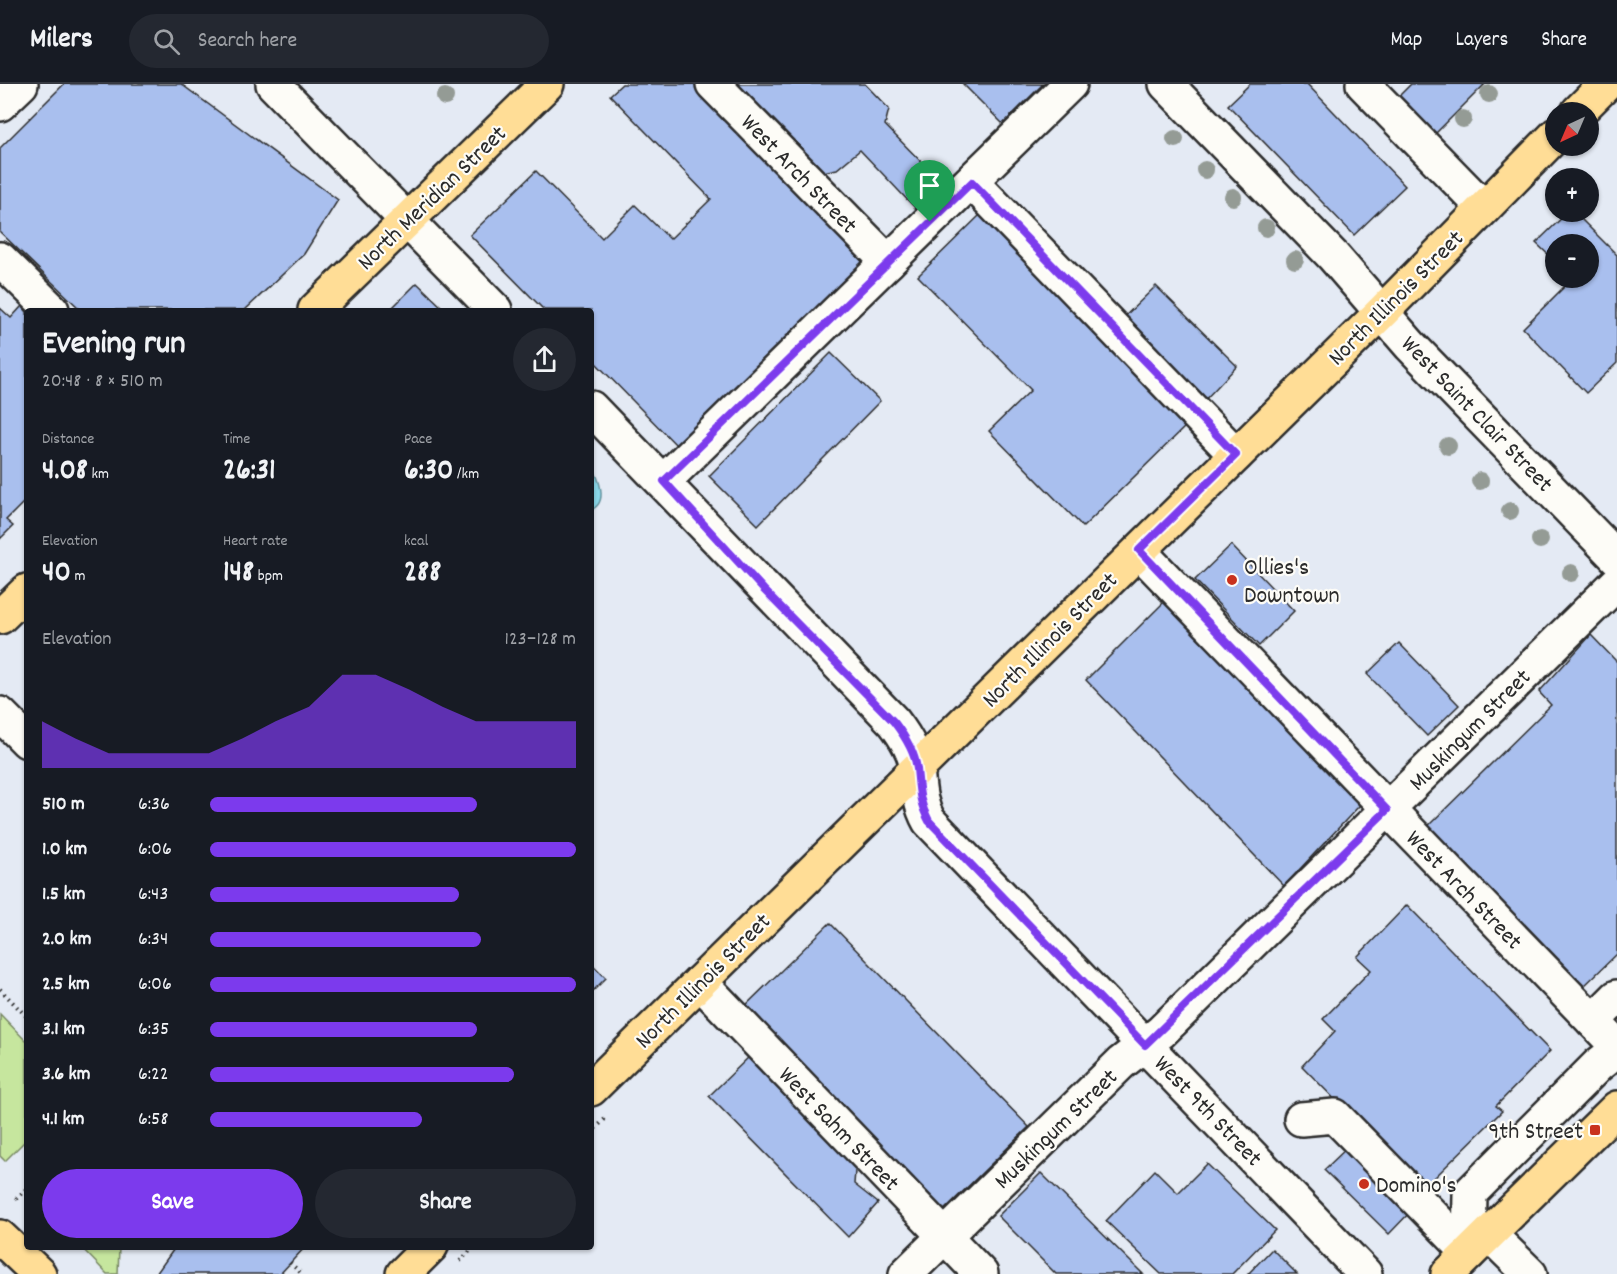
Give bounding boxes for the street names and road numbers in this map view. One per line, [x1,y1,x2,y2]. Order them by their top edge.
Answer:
street label: West Arch Street [732,107,864,243]
street label: North Meridian Street [351,119,516,280]
street label: North Illinois Street [1321,223,1473,375]
street label: West Saint Clair Street [1392,329,1560,501]
street label: North Illinois Street [975,565,1127,717]
street label: Muskingum Street [1402,662,1540,800]
street label: West Arch Street [1397,823,1529,959]
street label: North Illinois Street [628,906,780,1058]
street label: West 9th Street [1145,1049,1269,1176]
street label: West Sahm Street [769,1060,906,1200]
street label: Muskingum Street [987,1062,1127,1198]

